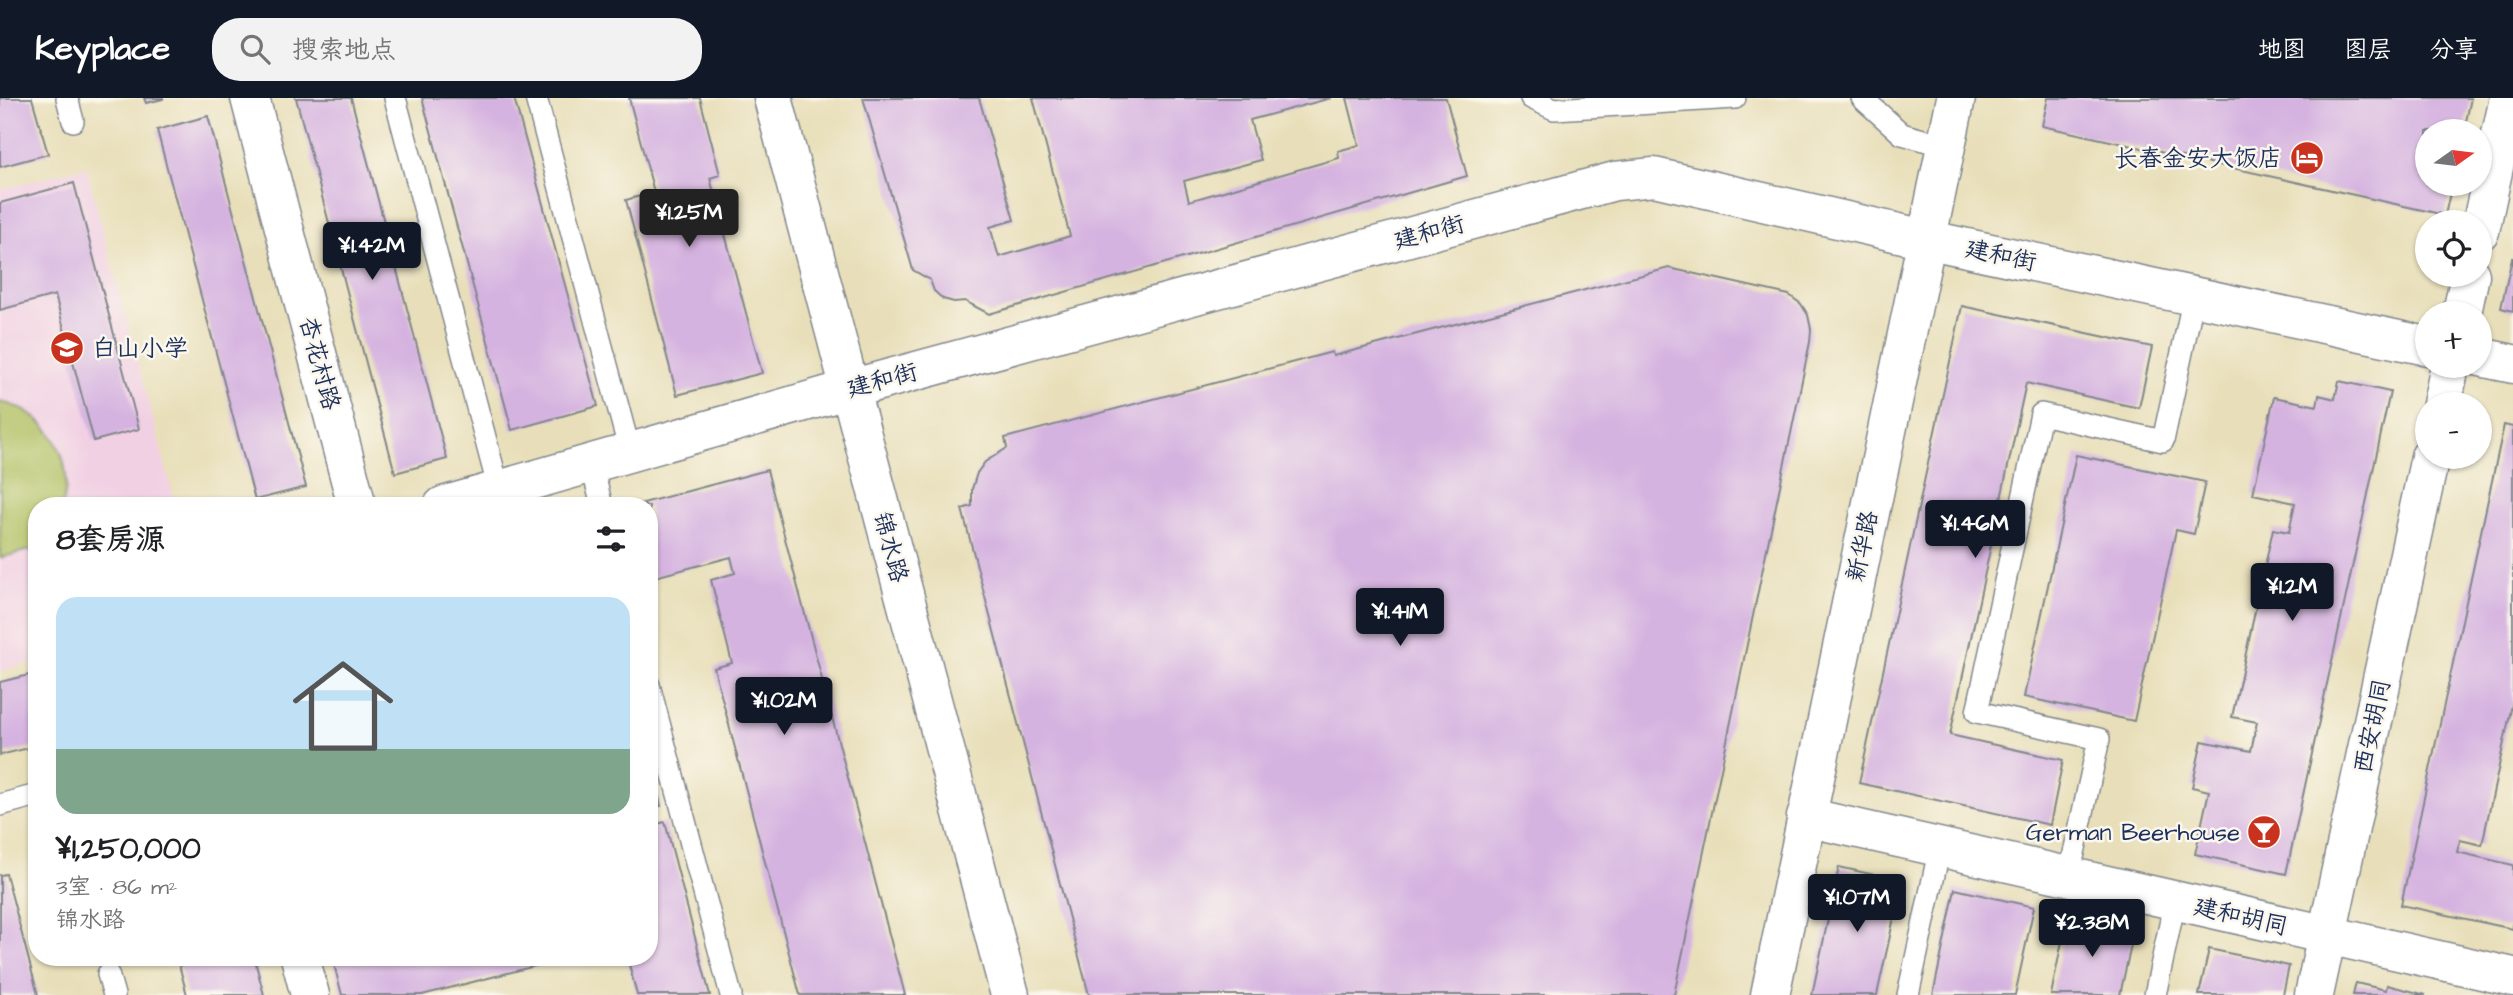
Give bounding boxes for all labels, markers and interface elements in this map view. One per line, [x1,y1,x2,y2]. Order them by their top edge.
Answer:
search box [212,18,702,81]
text: Keyplace [35,26,170,72]
icon: search [236,30,274,68]
text: 搜索地点 [292,32,396,68]
text: 地图 [2258,33,2306,67]
text: 图层 [2344,33,2392,67]
text: 分享 [2430,33,2478,67]
north arrow [2415,119,2492,196]
map controls [2415,119,2492,469]
hotel icon: 长春金安大饭店 [2288,139,2326,177]
place label: 长春金安大饭店 [2114,142,2282,176]
pin: ¥1.25M [632,190,746,249]
text: ¥1.25M [656,196,722,228]
street label: 建和街 [1390,207,1468,259]
button: locate [2415,210,2492,287]
pin: ¥1.42M [315,222,429,282]
text: ¥1.42M [339,229,405,261]
street label: 建和街 [1962,232,2040,280]
button: + [2415,301,2492,378]
street label: 杏花村路 [290,312,348,414]
school or university icon: 白山小学 [48,329,86,367]
place label: 白山小学 [92,332,188,366]
street label: 建和街 [843,355,921,407]
button: − [2415,392,2492,469]
pin: ¥1.46M [1918,500,2032,560]
street label: 新华路 [1839,507,1887,585]
text: ¥1.46M [1941,507,2009,539]
street label: 锦水路 [864,508,916,586]
text: 8套房源 [56,519,165,561]
icon: filters [592,520,630,558]
pin: ¥1.2M [2243,564,2341,623]
text: ¥1.2M [2267,570,2317,602]
pin: ¥1.41M [1343,588,1457,648]
text: ¥1.41M [1372,595,1428,627]
icon: home [280,643,406,769]
street label: 西安胡同 [2346,676,2400,777]
pin: ¥1.02M [727,678,841,737]
text: ¥1.02M [751,684,817,716]
bar icon: German Beerhouse [2245,813,2283,851]
place label: German Beerhouse [2026,816,2240,850]
text: ¥1,250,000 [56,828,201,870]
text: 3室 · 86 m² [56,871,177,903]
pin: ¥1.07M [1800,874,1914,934]
text: ¥1.07M [1824,881,1890,913]
street label: 建和胡同 [2190,890,2291,944]
pin: ¥2.38M [2035,900,2149,959]
text: 锦水路 [56,904,125,936]
text: ¥2.38M [2055,906,2129,938]

